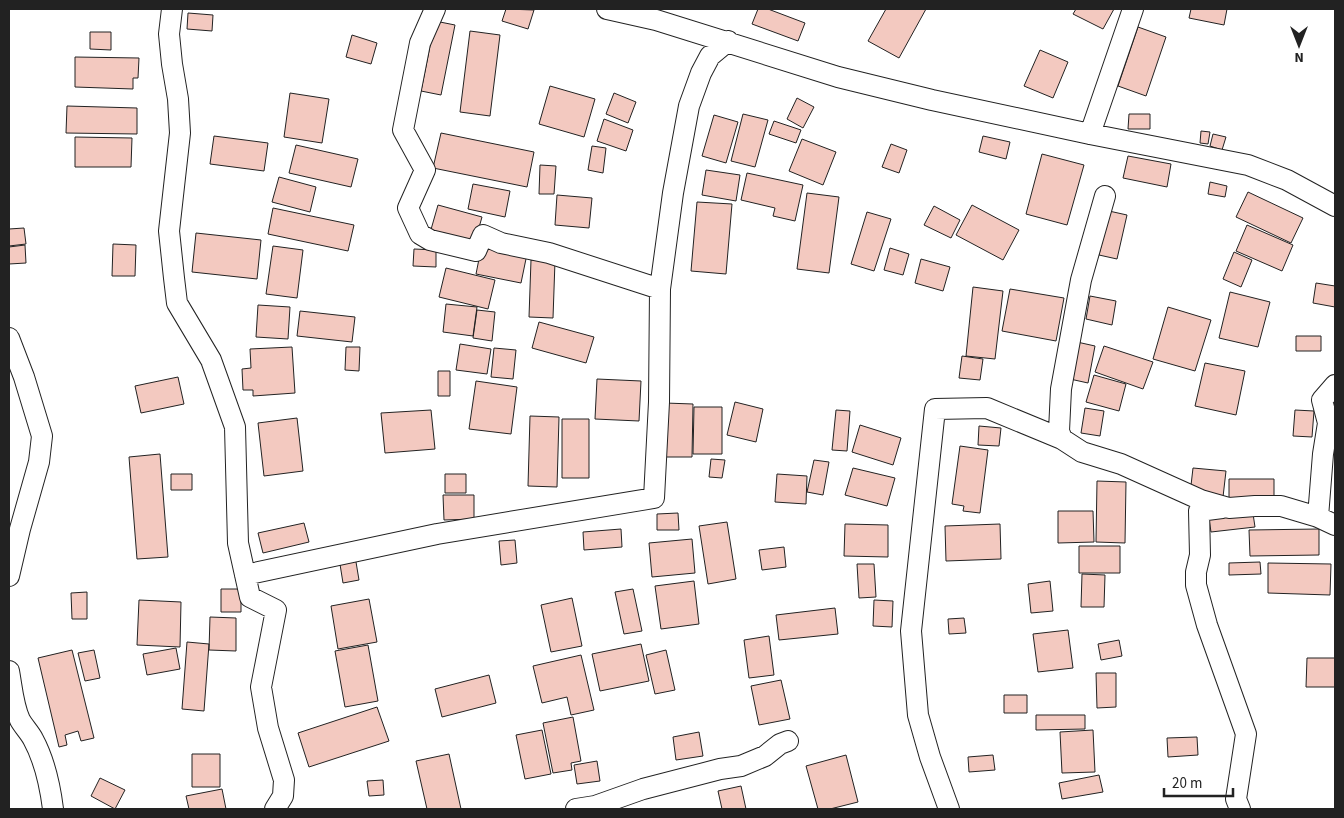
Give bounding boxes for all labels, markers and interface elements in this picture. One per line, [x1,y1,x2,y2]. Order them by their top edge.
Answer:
north arrow [1274,20,1324,70]
text: N [1294,47,1304,67]
scale bar [1164,766,1233,798]
text: 20 m [1172,773,1202,794]

